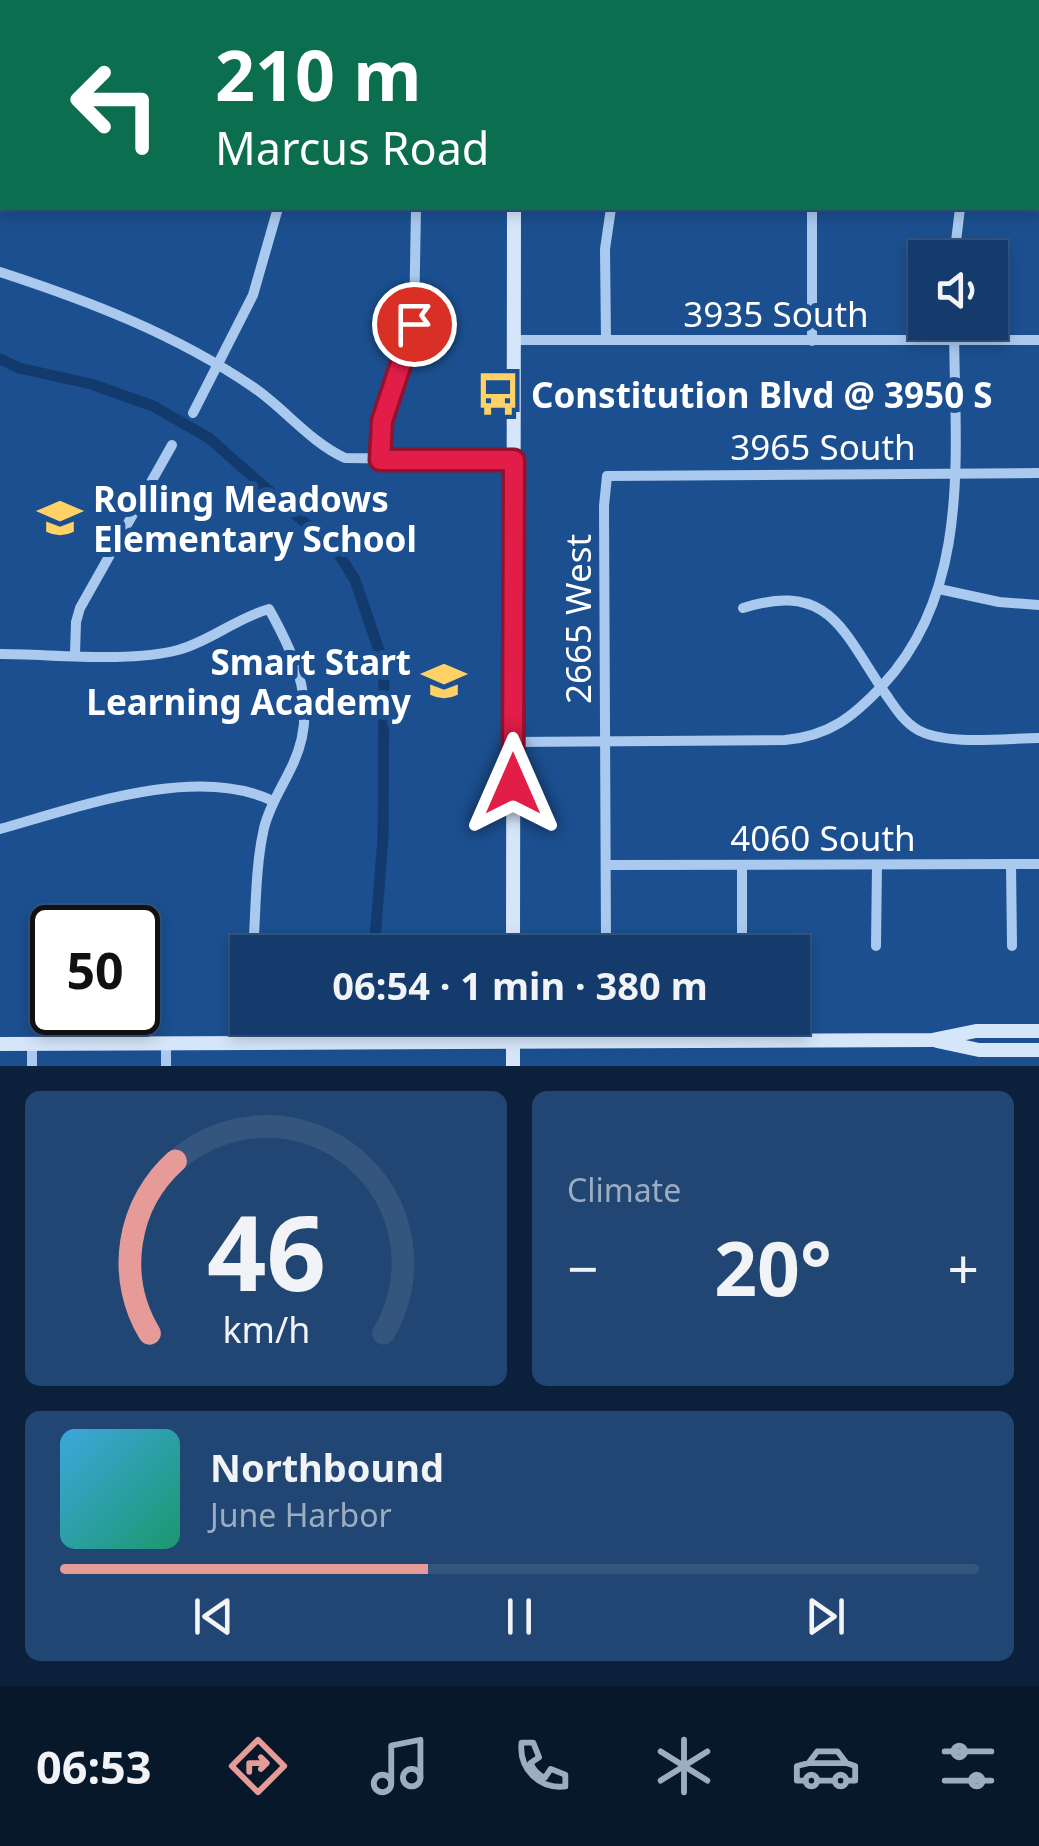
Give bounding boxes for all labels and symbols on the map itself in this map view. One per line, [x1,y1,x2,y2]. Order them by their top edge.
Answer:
pin [372,282,457,367]
street label: 3935 South [683,290,869,337]
bus stop icon: Constitution Blvd @ 3950 S [474,370,522,418]
place label: Constitution Blvd @ 3950 S [531,371,993,418]
street label: 3965 South [730,423,916,470]
place label: Rolling Meadows Elementary School [93,475,417,562]
school or university icon: Rolling Meadows Elementary School [36,494,84,542]
street label: 2665 West [554,534,601,704]
place label: Smart Start Learning Academy [86,638,411,725]
school or university icon: Smart Start Learning Academy [420,657,468,705]
position arrow [461,732,565,836]
street label: 4060 South [730,814,916,861]
speed limit sign: 50 [30,905,160,1035]

